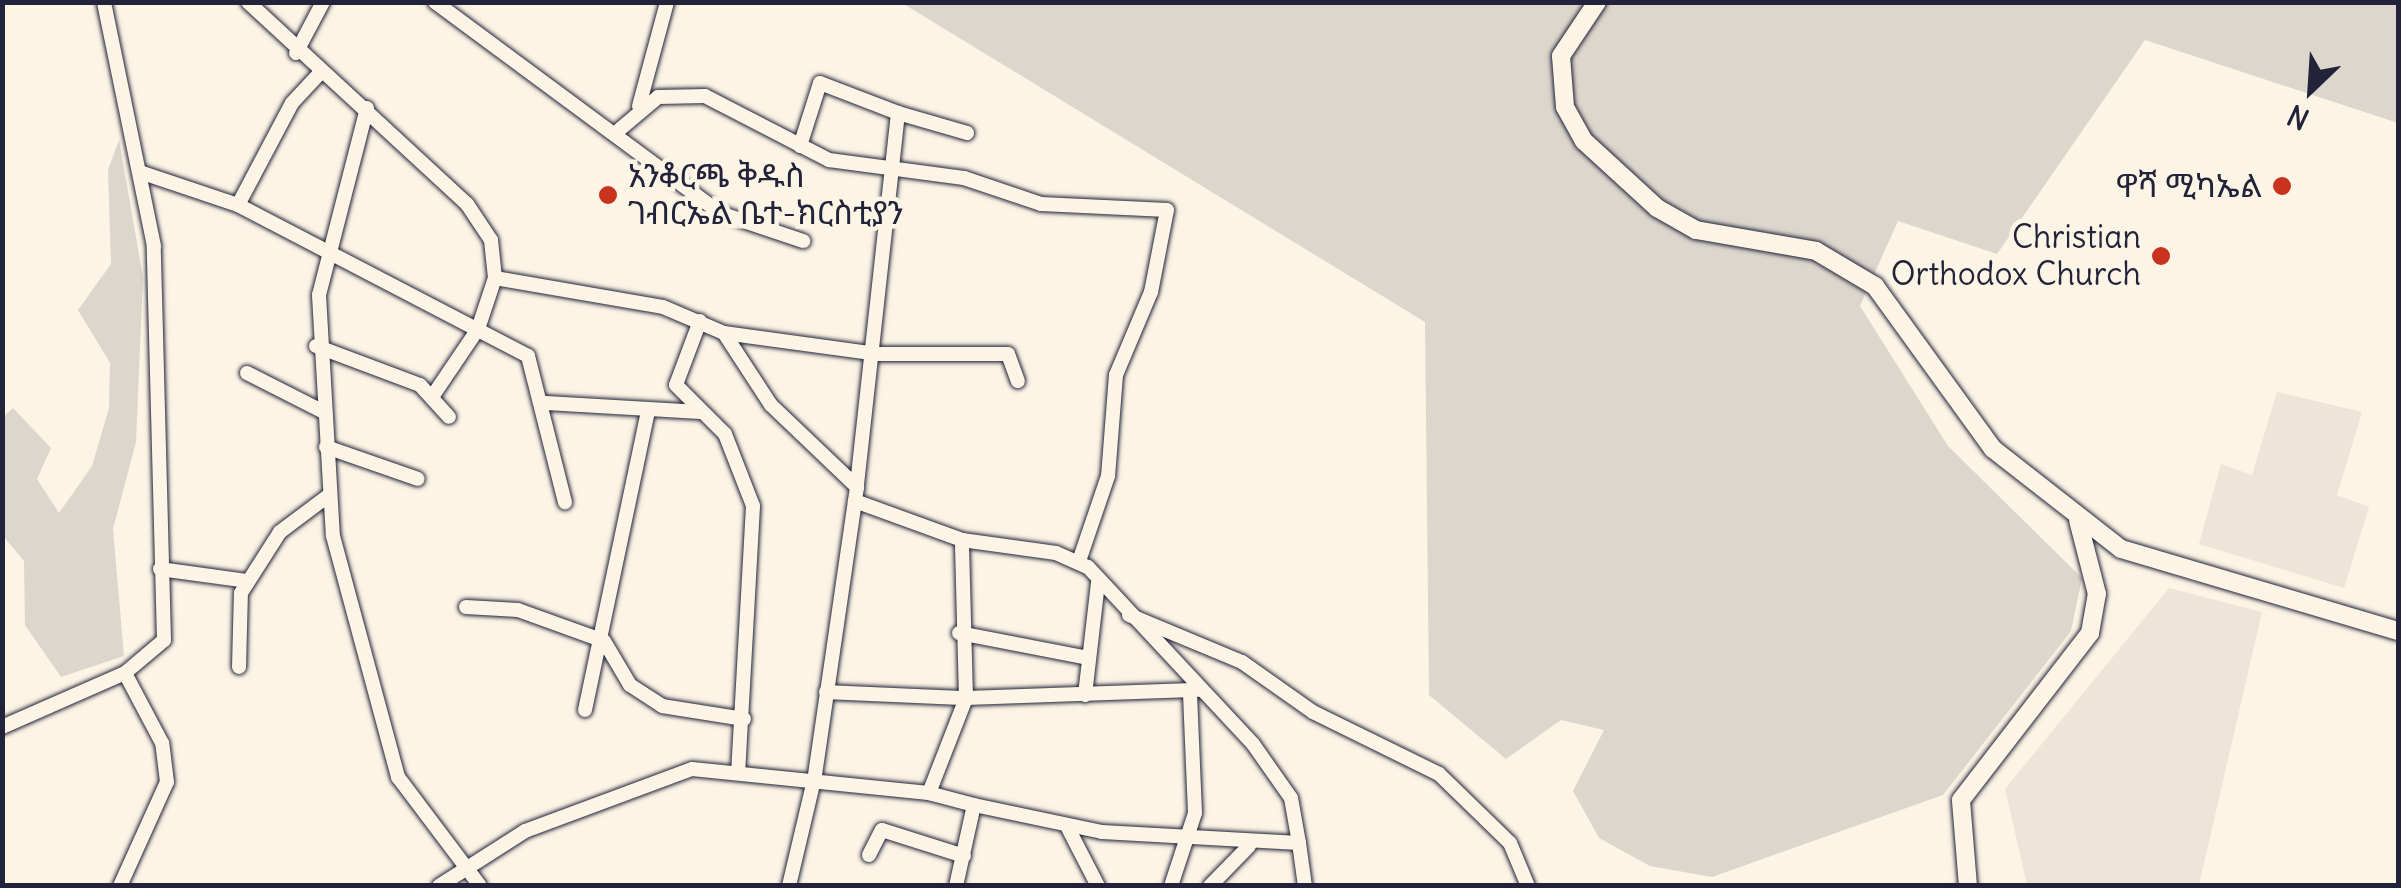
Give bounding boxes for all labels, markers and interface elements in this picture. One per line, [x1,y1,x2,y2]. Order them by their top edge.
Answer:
north arrow [2261,40,2361,140]
text: N [2282,97,2315,138]
place label: አንቆርጫ ቅዱስ ገብርኤል ቤተ-ክርስቲያን [628,158,903,233]
place label: ዋሻ ሚካኤል [2116,167,2262,205]
marker: ዋሻ ሚካኤል [2271,175,2293,197]
marker: አንቆርጫ ቅዱስ ገብርኤል ቤተ-ክርስቲያን [597,184,619,206]
place label: Christian Orthodox Church [1891,219,2141,294]
marker: Christian Orthodox Church [2150,245,2172,267]

